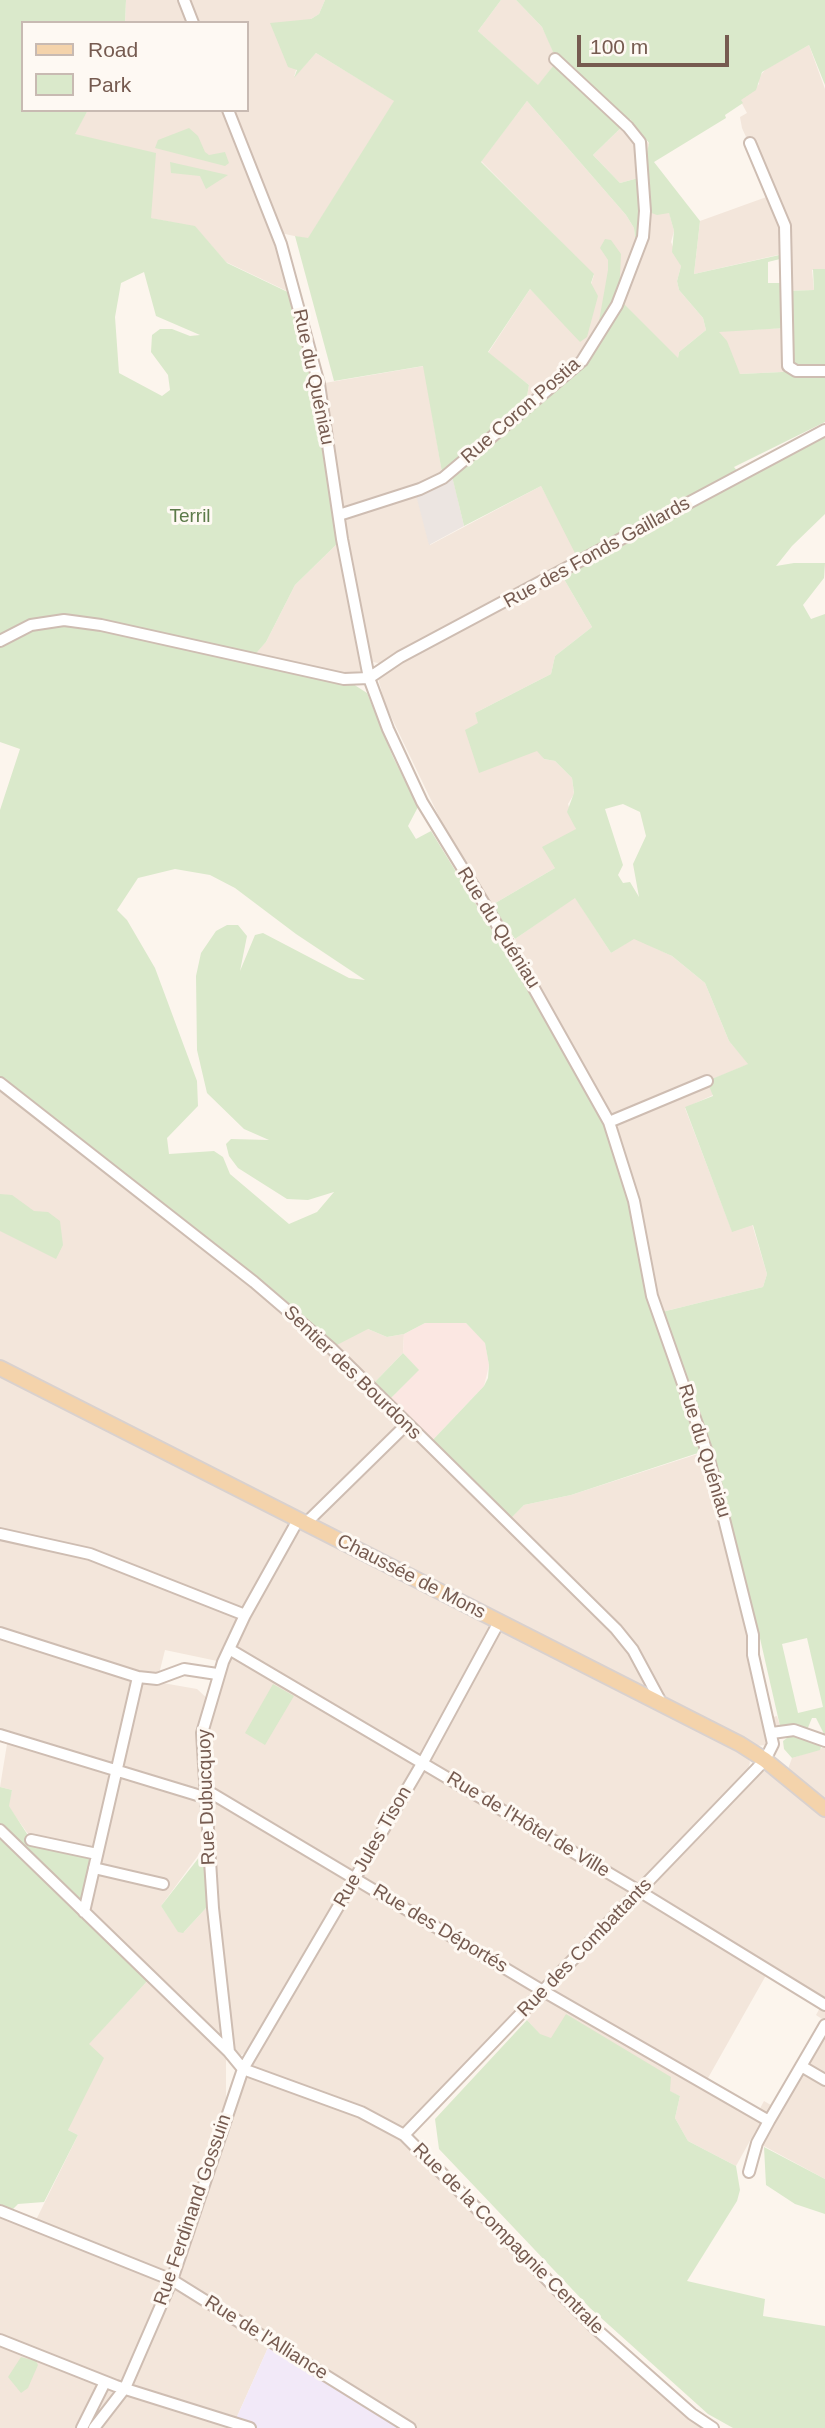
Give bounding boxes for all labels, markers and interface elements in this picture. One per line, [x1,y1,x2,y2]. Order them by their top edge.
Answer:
legend [21,21,248,112]
scale bar [580,21,732,65]
text: 100 m [590,35,648,58]
text: Road [88,38,138,61]
text: Park [88,73,131,96]
street label: Rue du Quéniau [287,307,339,447]
street label: Rue Coron Postia [457,353,585,469]
street label: Rue des Fonds Gaillards [500,492,694,614]
park label: Terril [169,506,211,528]
street label: Rue du Quéniau [452,863,544,993]
street label: Sentier des Bourdons [278,1301,426,1445]
street label: Rue du Quéniau [673,1381,735,1521]
street label: Chaussée de Mons [333,1530,489,1624]
street label: Rue Dubucquoy [193,1729,221,1865]
street label: Rue de l'Hôtel de Ville [442,1767,614,1883]
street label: Rue Jules Tison [329,1783,417,1911]
street label: Rue des Combattants [513,1874,657,2022]
street label: Rue des Déportés [368,1880,512,1978]
street label: Rue Ferdinand Gossuin [150,2111,236,2309]
street label: Rue de la Compagnie Centrale [408,2139,608,2339]
street label: Rue de l'Alliance [200,2291,332,2385]

